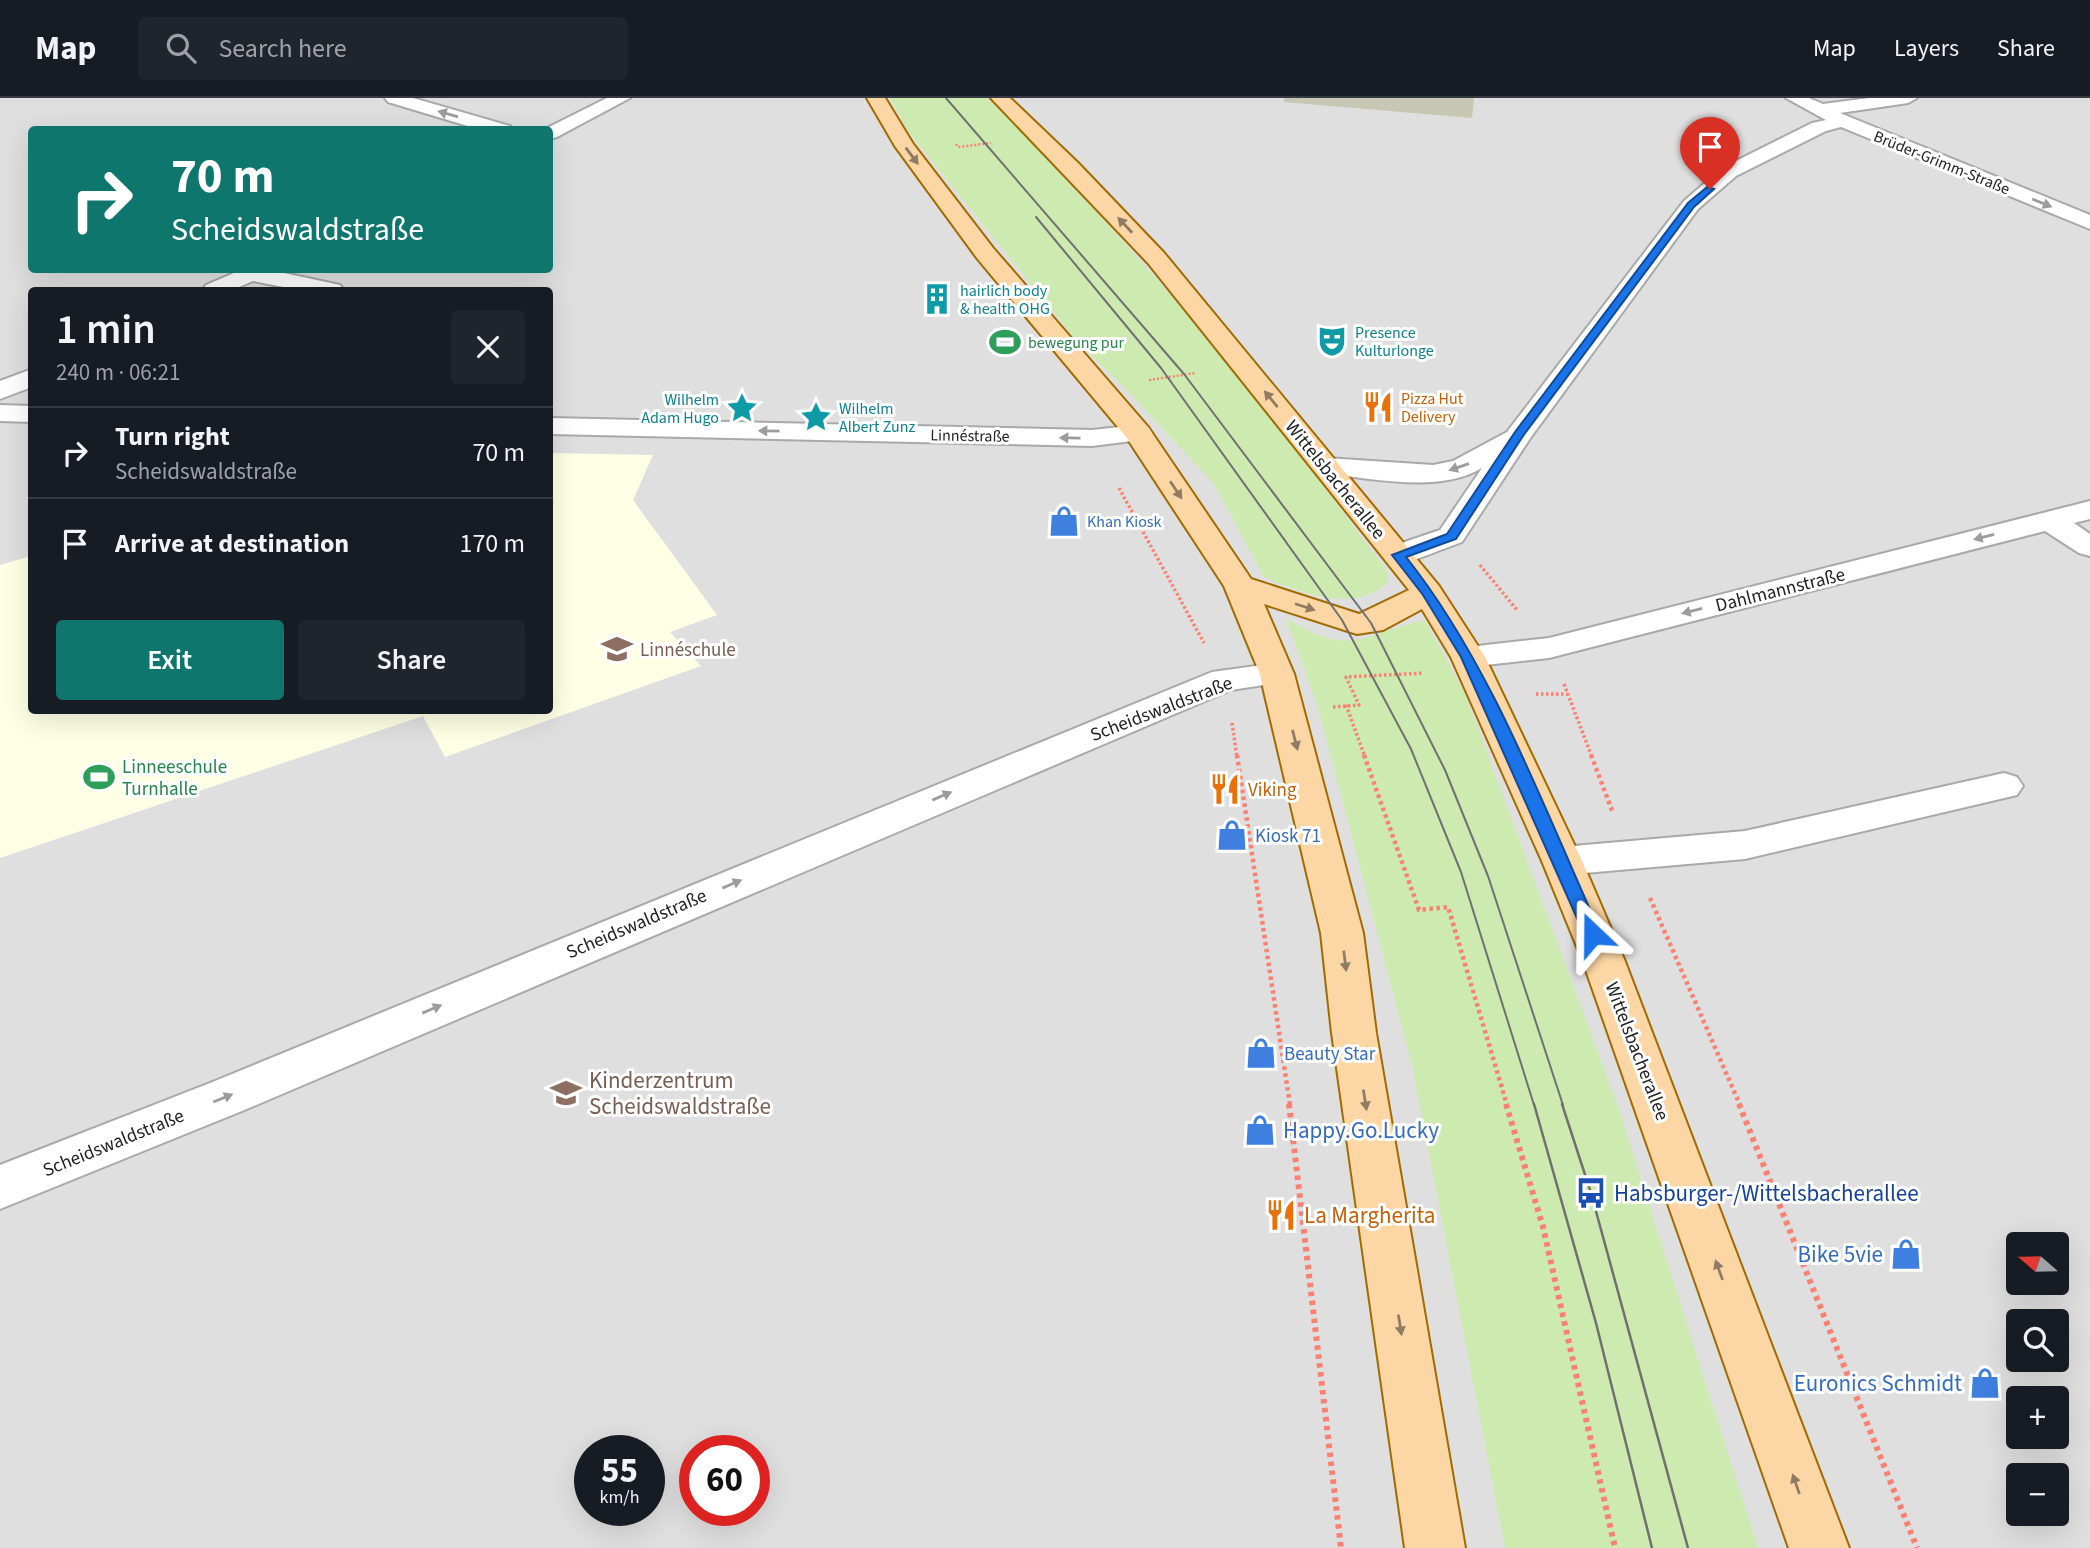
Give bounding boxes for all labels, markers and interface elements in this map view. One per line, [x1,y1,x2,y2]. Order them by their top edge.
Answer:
search box [138,17,628,80]
text: Map [35,25,96,72]
icon: search [162,29,200,67]
text: Search here [218,30,347,67]
text: Map [1813,31,1856,66]
text: Layers [1894,31,1959,66]
text: Share [1997,31,2055,66]
one-way arrow [438,108,459,118]
pin [1680,117,1740,189]
street label: Brüder-Grimm-Straße [1870,126,2013,200]
icon: arrive [1691,128,1729,166]
text: 70 m [171,142,275,212]
one-way arrow [905,147,919,165]
icon: right [56,154,147,245]
one-way arrow [2032,197,2052,209]
text: Scheidswaldstraße [171,207,424,253]
one-way arrow [1118,217,1134,234]
place label: hairlich body & health OHG [960,280,1050,320]
building icon: hairlich body & health OHG [920,282,954,316]
text: 1 min [56,300,156,360]
button: close [451,310,525,384]
place label: Presence Kulturlonge [1355,322,1434,362]
theatre icon: Presence Kulturlonge [1315,324,1349,358]
sports icon: bewegung pur [988,325,1022,359]
place label: bewegung pur [1028,332,1124,354]
text: 240 m · 06:21 [56,356,180,389]
place label: Pizza Hut Delivery [1401,388,1464,428]
place label: Wilhelm Adam Hugo [641,389,719,429]
restaurant icon: Pizza Hut Delivery [1361,390,1395,424]
place icon: Wilhelm Adam Hugo [725,391,759,425]
one-way arrow [1264,391,1279,409]
place label: Wilhelm Albert Zunz [839,398,915,438]
place icon: Wilhelm Albert Zunz [799,400,833,434]
street label: Wittelsbacherallee [1278,415,1391,545]
text: Turn right [115,418,230,455]
street label: Linnéstraße [930,424,1010,448]
one-way arrow [757,425,779,436]
one-way arrow [1058,432,1080,443]
icon: right [56,434,94,472]
text: 70 m [472,434,525,471]
text: Scheidswaldstraße [115,455,297,488]
one-way arrow [1449,462,1470,473]
one-way arrow [1169,480,1182,500]
shop icon: Khan Kiosk [1047,504,1081,538]
place label: Khan Kiosk [1087,511,1162,533]
icon: arrive [56,525,94,563]
text: Arrive at destination [115,525,349,562]
text: 170 m [459,525,525,562]
one-way arrow [1973,532,1995,543]
street label: Dahlmannstraße [1713,561,1848,620]
one-way arrow [1294,602,1315,613]
one-way arrow [1681,607,1702,617]
button: Exit [56,620,284,700]
button: Share [298,620,525,700]
school or university icon: Linnéschule [600,632,634,666]
place label: Linnéschule [640,637,736,664]
street label: Scheidswaldstraße [1087,670,1237,749]
one-way arrow [1290,729,1301,751]
place label: Linneeschule Turnhalle [122,754,227,803]
sports icon: Linneeschule Turnhalle [82,760,116,794]
restaurant icon: Viking [1208,772,1242,806]
place label: Viking [1248,777,1297,804]
one-way arrow [932,791,953,802]
shop icon: Kiosk 71 [1215,818,1249,852]
place label: Kiosk 71 [1255,823,1321,850]
one-way arrow [722,878,743,889]
street label: Scheidswaldstraße [562,883,711,966]
position arrow [1556,897,1630,971]
one-way arrow [1340,951,1351,973]
street label: Wittelsbacherallee [1598,978,1675,1125]
one-way arrow [422,1003,442,1015]
shop icon: Beauty Star [1244,1036,1278,1070]
place label: Beauty Star [1284,1041,1376,1068]
place label: Kinderzentrum Scheidswaldstraße [589,1064,771,1123]
school or university icon: Kinderzentrum Scheidswaldstraße [549,1076,583,1110]
one-way arrow [1360,1089,1371,1111]
one-way arrow [212,1093,233,1104]
street label: Scheidswaldstraße [39,1103,188,1184]
shop icon: Happy.Go.Lucky [1243,1113,1277,1147]
place label: Happy.Go.Lucky [1283,1114,1439,1147]
bus stop icon: Habsburger-/Wittelsbacherallee [1574,1176,1608,1210]
place label: Habsburger-/Wittelsbacherallee [1614,1177,1919,1210]
restaurant icon: La Margherita [1264,1198,1298,1232]
place label: La Margherita [1304,1199,1435,1232]
north arrow [2006,1232,2068,1295]
map controls [2006,1232,2069,1526]
shop icon: Bike 5vie [1889,1237,1923,1271]
place label: Bike 5vie [1798,1238,1883,1271]
one-way arrow [1713,1259,1724,1280]
button: search [2006,1309,2069,1372]
one-way arrow [1395,1314,1406,1336]
shop icon: Euronics Schmidt [1968,1366,2002,1400]
place label: Euronics Schmidt [1794,1367,1962,1400]
button: + [2006,1386,2069,1449]
speed limit sign: 60 [679,1435,770,1526]
text: 55 [601,1446,638,1496]
button: − [2006,1463,2069,1526]
one-way arrow [1790,1473,1801,1494]
text: km/h [600,1485,639,1510]

